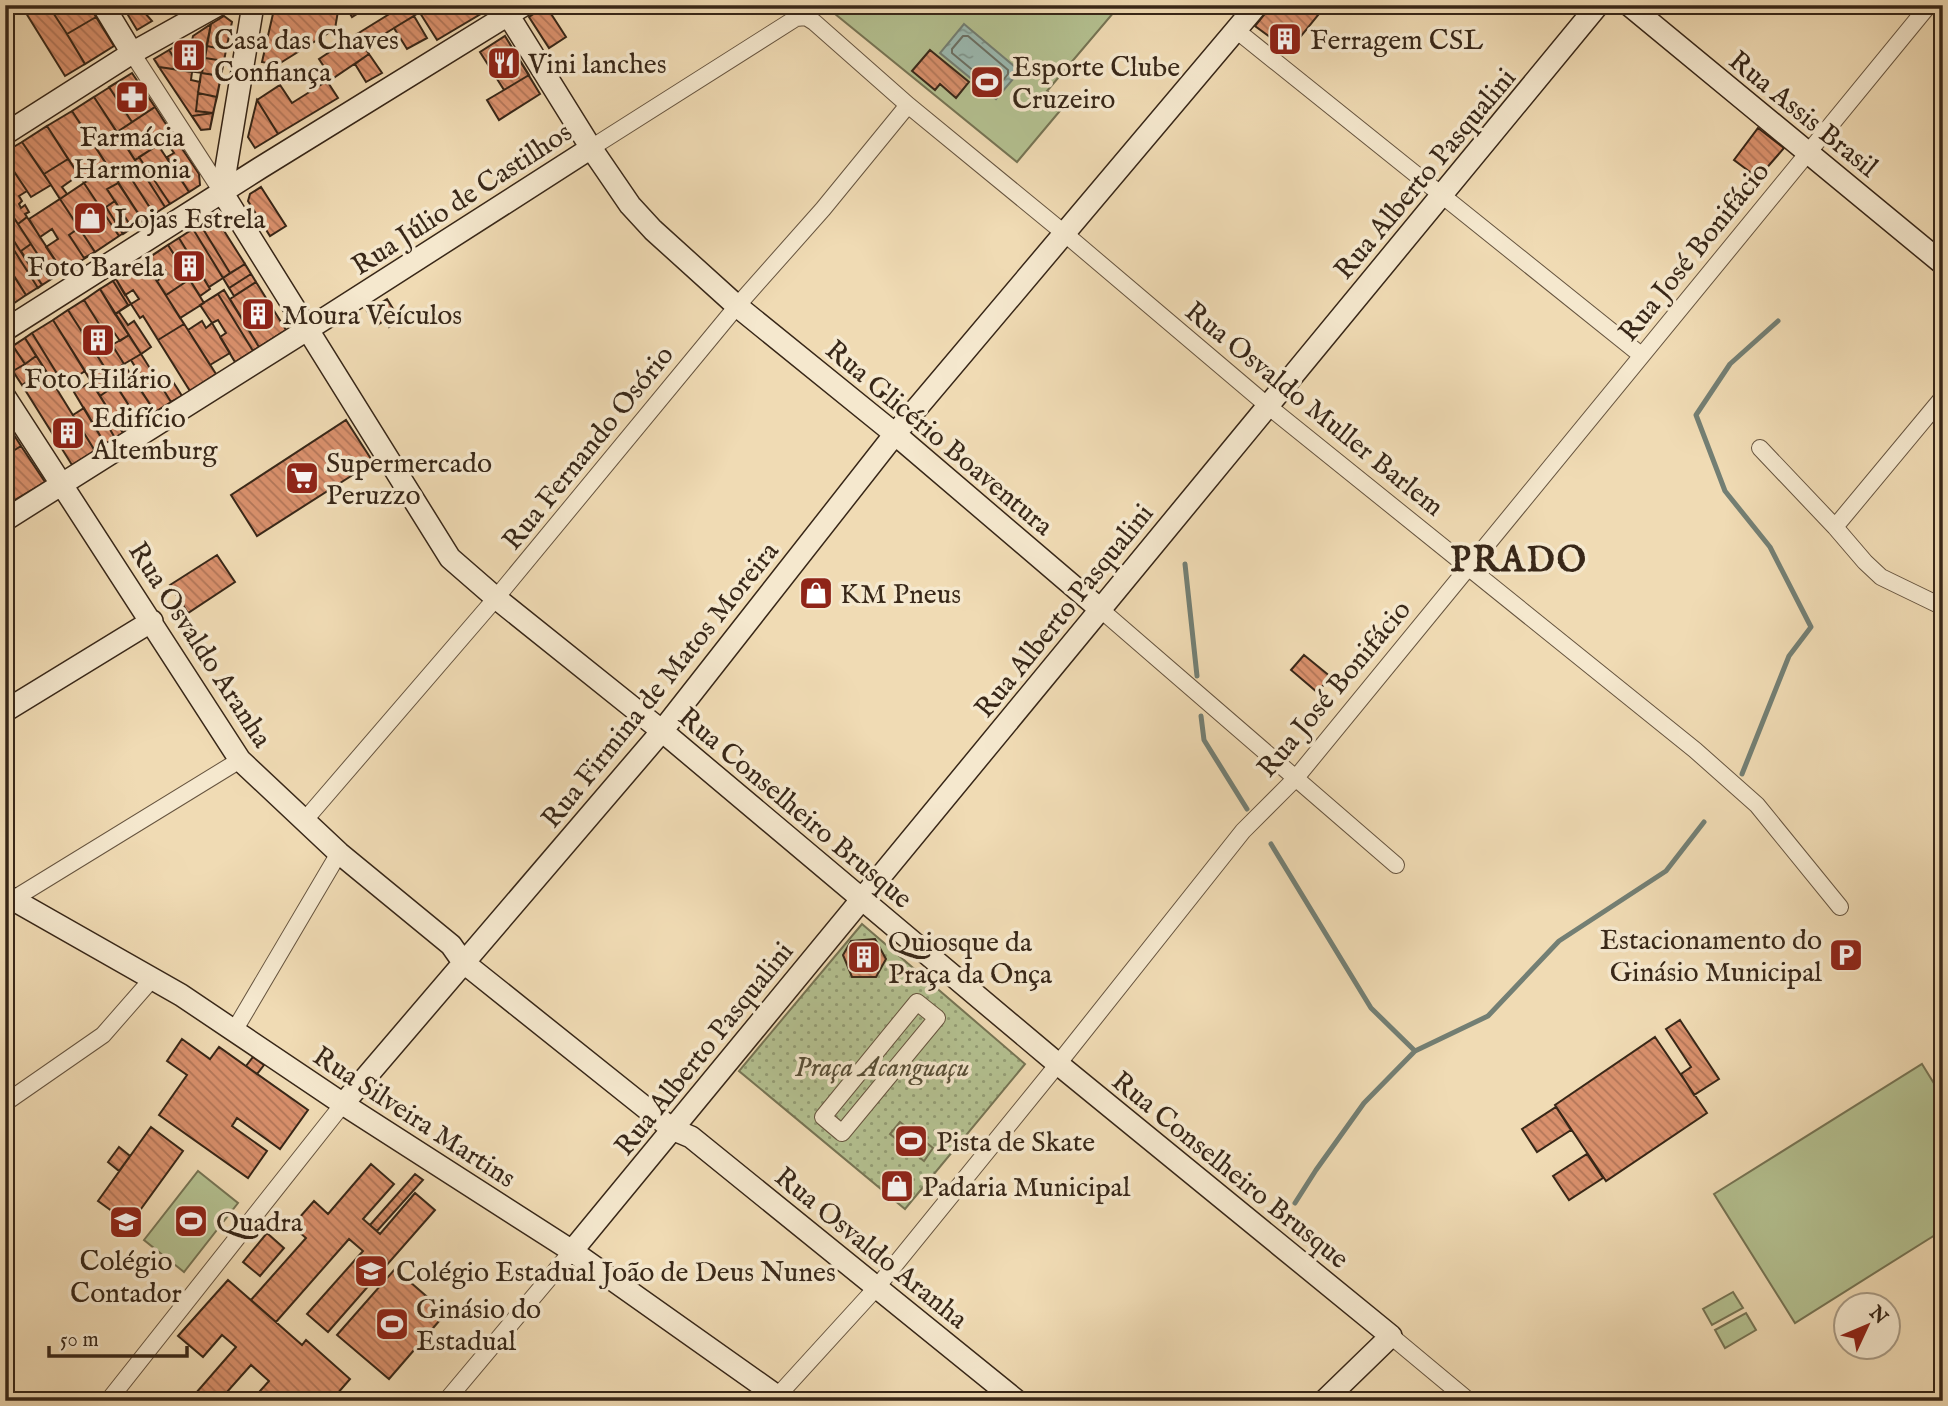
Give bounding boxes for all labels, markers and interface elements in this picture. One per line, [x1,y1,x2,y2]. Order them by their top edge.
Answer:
building icon: Ferragem CSL [1266,20,1304,58]
place label: Casa das Chaves Confiança [214,24,399,91]
place label: Ferragem CSL [1310,24,1483,59]
building icon: Casa das Chaves Confiança [170,36,208,74]
restaurant icon: Vini lanches [485,44,523,82]
street label: Rua Assis Brasil [1721,44,1884,186]
place label: Vini lanches [527,48,667,83]
place label: Esporte Clube Cruzeiro [1012,51,1180,118]
street label: Rua Alberto Pasqualini [1327,62,1525,287]
sports icon: Esporte Clube Cruzeiro [968,63,1006,101]
pharmacy icon: Farmácia Harmonia [113,78,151,116]
street label: Rua Júlio de Castilhos [346,116,579,284]
place label: Farmácia Harmonia [73,121,192,188]
street label: Rua José Bonifácio [1612,156,1778,350]
shop icon: Lojas Estrela [71,199,109,237]
place label: Lojas Estrela [114,203,267,238]
building icon: Foto Barela [170,247,208,285]
place label: Foto Barela [27,251,165,286]
building icon: Moura Veículos [239,295,277,333]
street label: Rua Osvaldo Muller Barlem [1177,295,1450,525]
place label: Moura Veículos [282,299,462,334]
building icon: Foto Hilário [79,321,117,359]
street label: Rua Glicério Boaventura [817,333,1060,545]
street label: Rua Fernando Osório [496,339,682,558]
place label: Foto Hilário [24,363,172,398]
place label: Edifício Altemburg [91,402,218,469]
building icon: Edifício Altemburg [49,414,87,452]
place label: Supermercado Peruzzo [326,447,492,514]
supermarket icon: Supermercado Peruzzo [283,459,321,497]
street label: Rua Alberto Pasqualini [968,497,1162,726]
street label: Rua Firmina de Matos Moreira [534,535,788,836]
street label: Rua Osvaldo Aranha [119,536,279,756]
district label: PRADO [1450,539,1588,584]
shop icon: KM Pneus [797,574,835,612]
place label: KM Pneus [840,578,961,613]
street label: Rua José Bonifácio [1250,594,1419,786]
street label: Rua Conselheiro Brusque [670,701,919,917]
place label: Estacionamento do Ginásio Municipal [1600,924,1822,991]
place label: Quiosque da Praça da Onça [888,926,1053,993]
street label: Rua Alberto Pasqualini [608,935,802,1164]
parking icon: Estacionamento do Ginásio Municipal [1827,936,1865,974]
building icon: Quiosque da Praça da Onça [845,938,883,976]
street label: Rua Silveira Martins [306,1039,522,1197]
park label: Praça Acanguaçu [795,1051,969,1086]
street label: Rua Conselheiro Brusque [1104,1064,1355,1278]
sports icon: Pista de Skate [892,1122,930,1160]
place label: Pista de Skate [936,1126,1095,1161]
street label: Rua Osvaldo Aranha [767,1160,975,1338]
shop icon: Padaria Municipal [878,1167,916,1205]
place label: Padaria Municipal [922,1171,1131,1206]
sports icon: Quadra [172,1202,210,1240]
school or university icon: Colégio Contador [107,1203,145,1241]
place label: Quadra [216,1206,304,1241]
place label: Colégio Contador [70,1245,182,1312]
school or university icon: Colégio Estadual João de Deus Nunes [352,1252,390,1290]
place label: Colégio Estadual João de Deus Nunes [396,1256,836,1291]
north arrow [1832,1290,1902,1360]
place label: Ginásio do Estadual [416,1293,541,1360]
text: N [1863,1301,1893,1330]
sports icon: Ginásio do Estadual [373,1305,411,1343]
scale bar [49,1315,187,1359]
text: 50 m [60,1327,99,1354]

